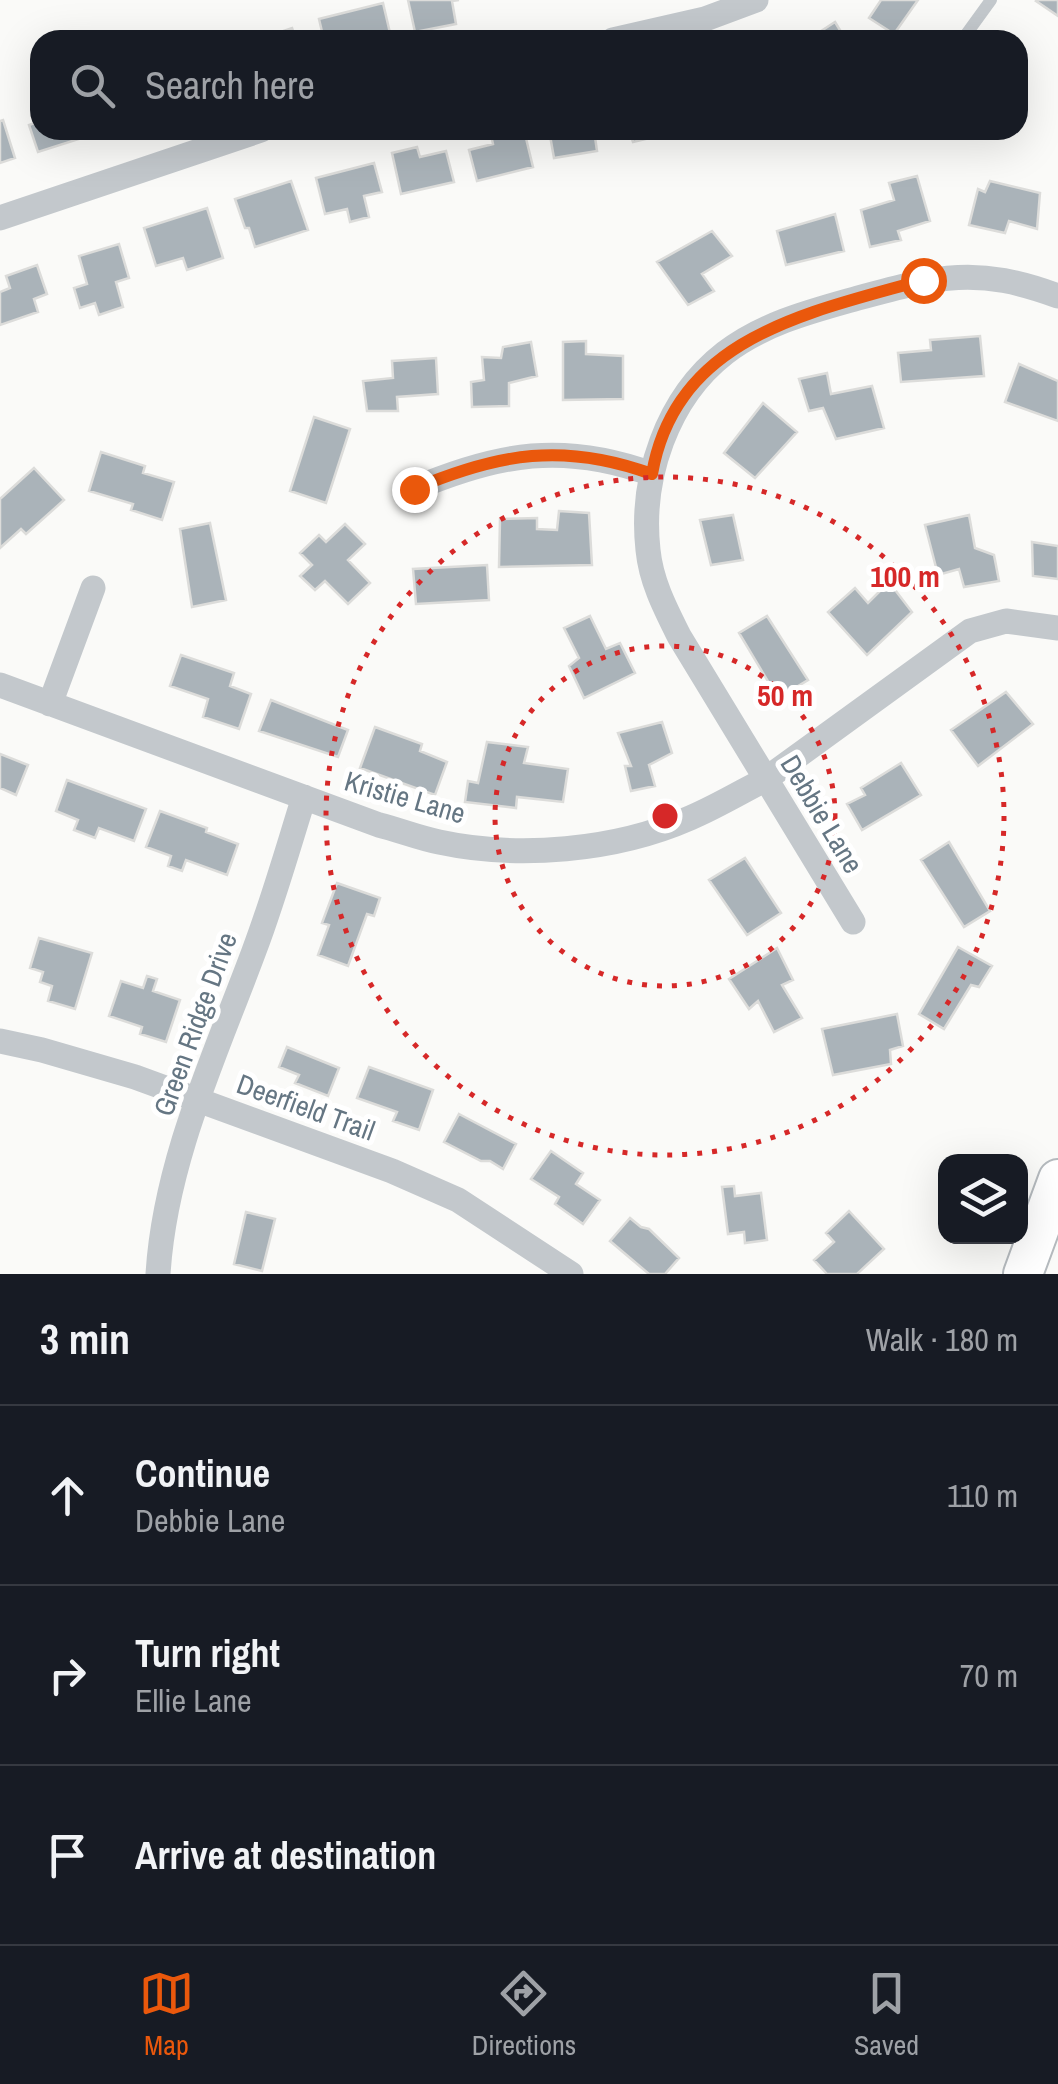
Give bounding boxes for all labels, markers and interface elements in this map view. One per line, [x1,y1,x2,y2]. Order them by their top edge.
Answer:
search box [30,30,1028,140]
icon: search [65,58,120,113]
text: Search here [145,60,315,111]
route start [901,258,947,304]
route end [392,467,438,513]
text: 100 m [870,556,940,596]
text: 50 m [757,675,813,715]
street label: Debbie Lane [772,748,872,880]
street label: Kristie Lane [340,762,470,832]
centre of rings [647,798,683,834]
street label: Green Ridge Drive [144,927,246,1121]
street label: Deerfield Trail [232,1064,380,1150]
map controls [938,1154,1028,1244]
button: layers [938,1154,1028,1244]
text: 3 min [40,1311,130,1367]
text: Walk · 180 m [866,1318,1018,1361]
text: Continue [135,1448,270,1499]
icon: ahead [40,1468,95,1523]
text: 110 m [947,1474,1018,1517]
text: Debbie Lane [135,1499,285,1542]
text: Turn right [135,1628,280,1679]
icon: right [40,1648,95,1703]
text: 70 m [960,1654,1018,1697]
text: Ellie Lane [135,1679,252,1722]
icon: arrive [40,1828,95,1883]
text: Arrive at destination [135,1830,436,1881]
tab: Map [139,1966,194,2064]
tab: Directions [472,1966,576,2064]
tab: Saved [854,1966,919,2064]

